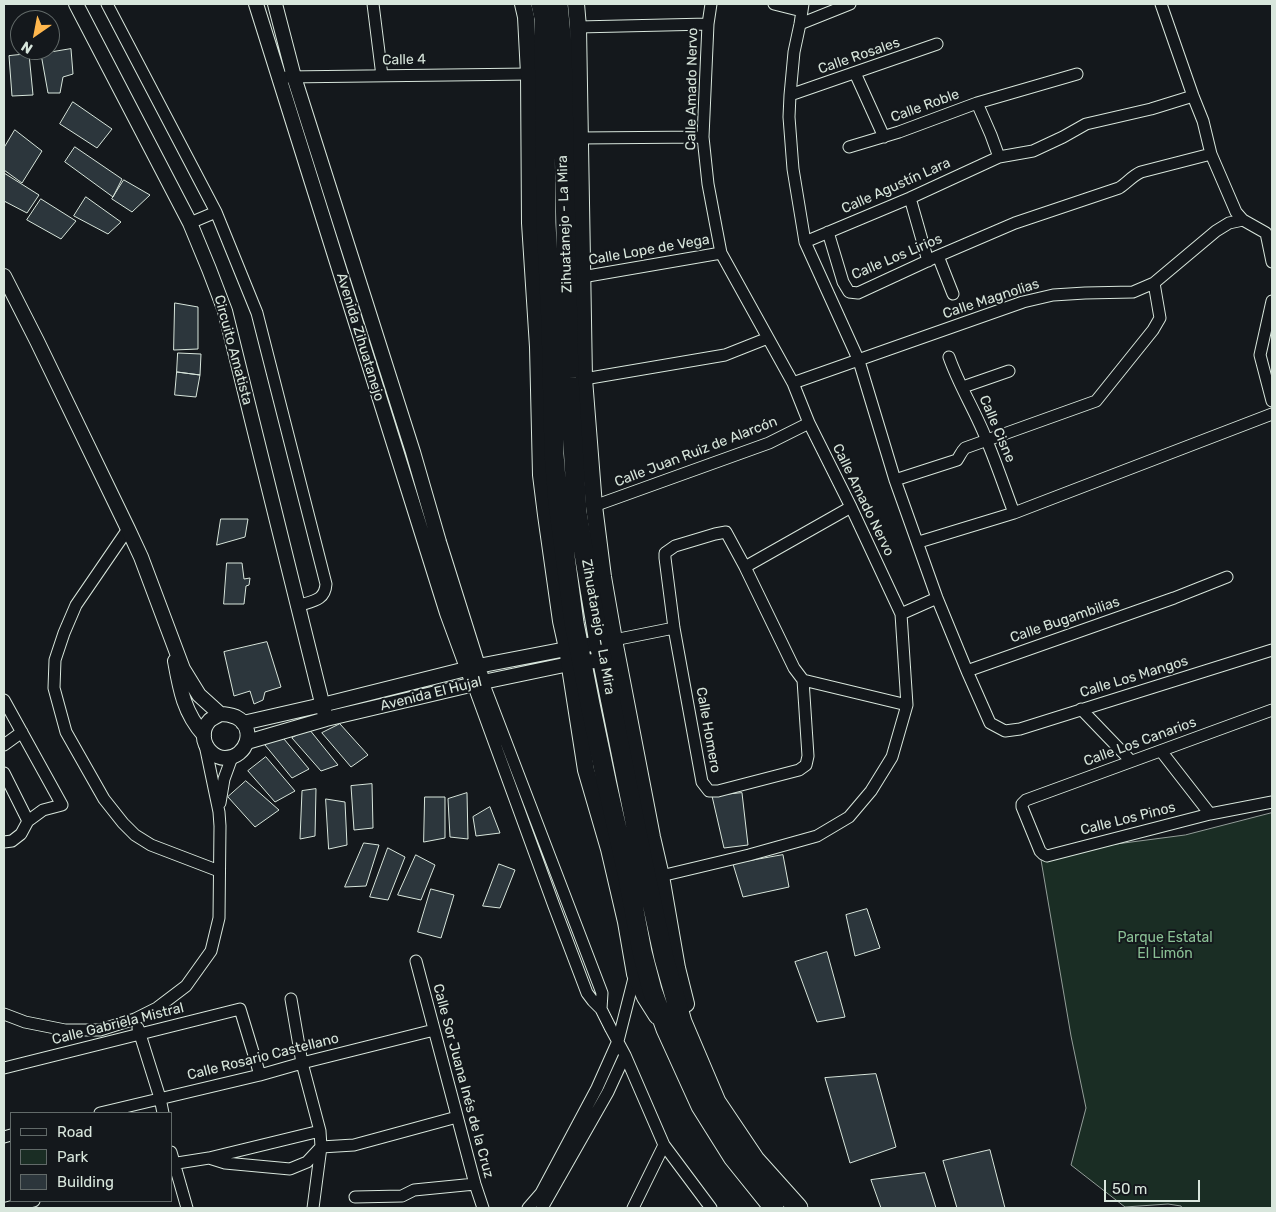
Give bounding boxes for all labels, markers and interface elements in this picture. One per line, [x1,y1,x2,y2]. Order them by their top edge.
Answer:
north arrow [10,10,60,60]
street label: Calle Amado Nervo [683,27,701,151]
street label: Calle Rosales [816,34,902,78]
text: N [18,37,36,57]
street label: Calle 4 [382,51,426,69]
street label: Calle Roble [888,86,962,126]
street label: Calle Agustín Lara [839,154,953,218]
street label: Zihuatanejo - La Mira [554,155,576,293]
street label: Calle Los Lirios [849,230,945,284]
street label: Calle Lope de Vega [587,231,711,269]
street label: Avenida Zihuatanejo [333,271,387,403]
street label: Calle Magnolias [941,275,1041,323]
street label: Circuito Amatista [210,293,256,407]
street label: Calle Cisne [975,393,1019,465]
street label: Calle Juan Ruiz de Alarcón [612,413,780,491]
street label: Calle Amado Nervo [829,441,897,559]
street label: Zihuatanejo - La Mira [578,558,618,696]
street label: Calle Bugambilias [1008,593,1122,647]
street label: Calle Los Mangos [1078,653,1190,701]
street label: Avenida El Hujal [378,673,484,715]
street label: Calle Homero [692,686,724,774]
street label: Calle Los Canarios [1081,714,1199,770]
street label: Calle Los Pinos [1079,799,1177,839]
park label: Parque Estatal El Limón [1117,930,1213,962]
street label: Calle Sor Juana Inés de la Cruz [429,982,497,1180]
street label: Calle Gabriela Mistral [50,999,186,1049]
street label: Calle Rosario Castellano [185,1030,341,1084]
legend [10,1112,172,1202]
text: Road [57,1123,93,1141]
text: Park [57,1148,88,1166]
scale bar [1106,1170,1202,1202]
text: Building [57,1173,114,1191]
text: 50 m [1112,1180,1147,1198]

